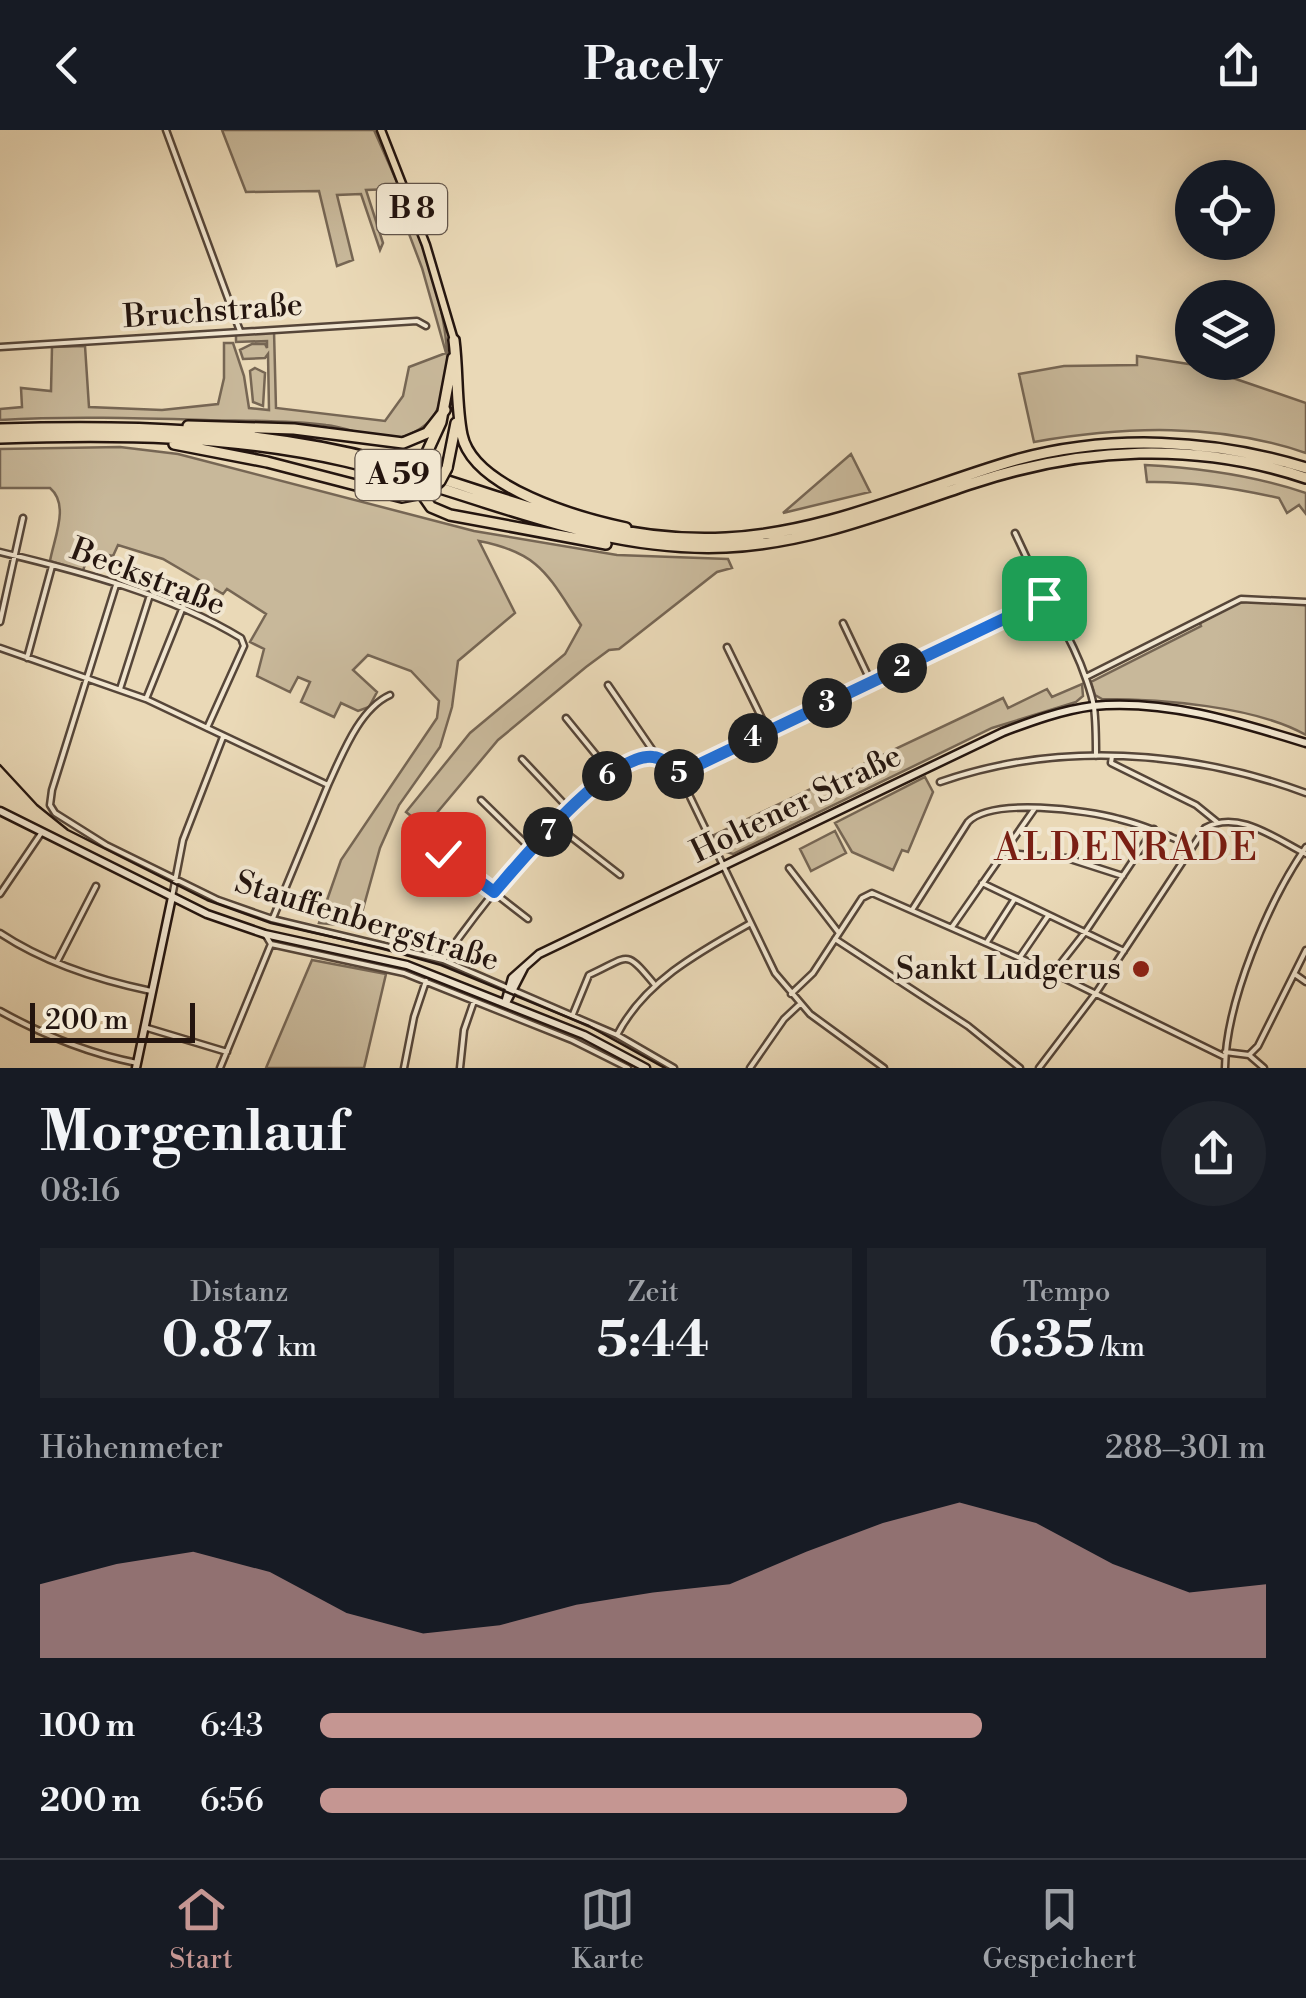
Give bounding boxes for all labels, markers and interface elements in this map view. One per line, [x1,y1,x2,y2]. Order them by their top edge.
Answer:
text: Pacely [584,37,722,94]
icon: back [40,38,95,93]
icon: share [1211,38,1266,93]
map controls [1175,160,1275,380]
button: locate [1175,160,1275,260]
road number: B 8 [377,184,447,234]
button: layers [1175,280,1275,380]
street label: Bruchstraße [121,285,304,337]
road number: A 59 [356,450,440,500]
street label: Beckstraße [64,529,231,625]
pin [1002,556,1087,641]
icon: arrive [1017,571,1072,626]
pin: 2 [877,643,927,693]
text: 2 [893,650,911,685]
pin: 3 [802,678,852,728]
text: 3 [819,685,835,720]
pin: 4 [728,713,778,763]
text: 4 [744,720,762,755]
street label: Holtener Straße [684,736,908,872]
pin: 5 [654,749,704,799]
pin: 6 [582,751,632,801]
text: 5 [670,756,688,791]
text: 6 [598,758,616,793]
pin: 7 [523,807,573,857]
pin [401,812,486,897]
text: 7 [540,814,556,849]
district label: ALDENRADE [993,825,1260,872]
icon: check [416,827,471,882]
street label: Stauffenbergstraße [230,862,504,980]
place label: Sankt Ludgerus [896,949,1121,989]
marker: Sankt Ludgerus [1130,958,1152,980]
scale bar [30,998,195,1043]
text: 200 m [45,1003,128,1038]
text: Morgenlauf [40,1099,346,1168]
button: share [1161,1101,1266,1206]
text: 08:16 [40,1171,120,1211]
text: Distanz [190,1275,288,1310]
text: Zeit [627,1275,679,1310]
text: Tempo [1023,1275,1110,1310]
text: 0.87 [162,1310,272,1372]
text: 5:44 [597,1310,709,1372]
text: 6:35 [988,1310,1095,1372]
text: km [272,1330,317,1365]
text: /km [1095,1330,1145,1365]
text: Höhenmeter [40,1428,223,1468]
text: 288–301 m [1105,1428,1266,1468]
text: 100 m [40,1706,135,1746]
text: 6:43 [200,1706,263,1746]
text: 200 m [40,1781,141,1821]
text: 6:56 [200,1781,264,1821]
tab: Start [169,1882,233,1977]
tab: Karte [571,1882,644,1977]
tab: Gespeichert [983,1882,1137,1977]

